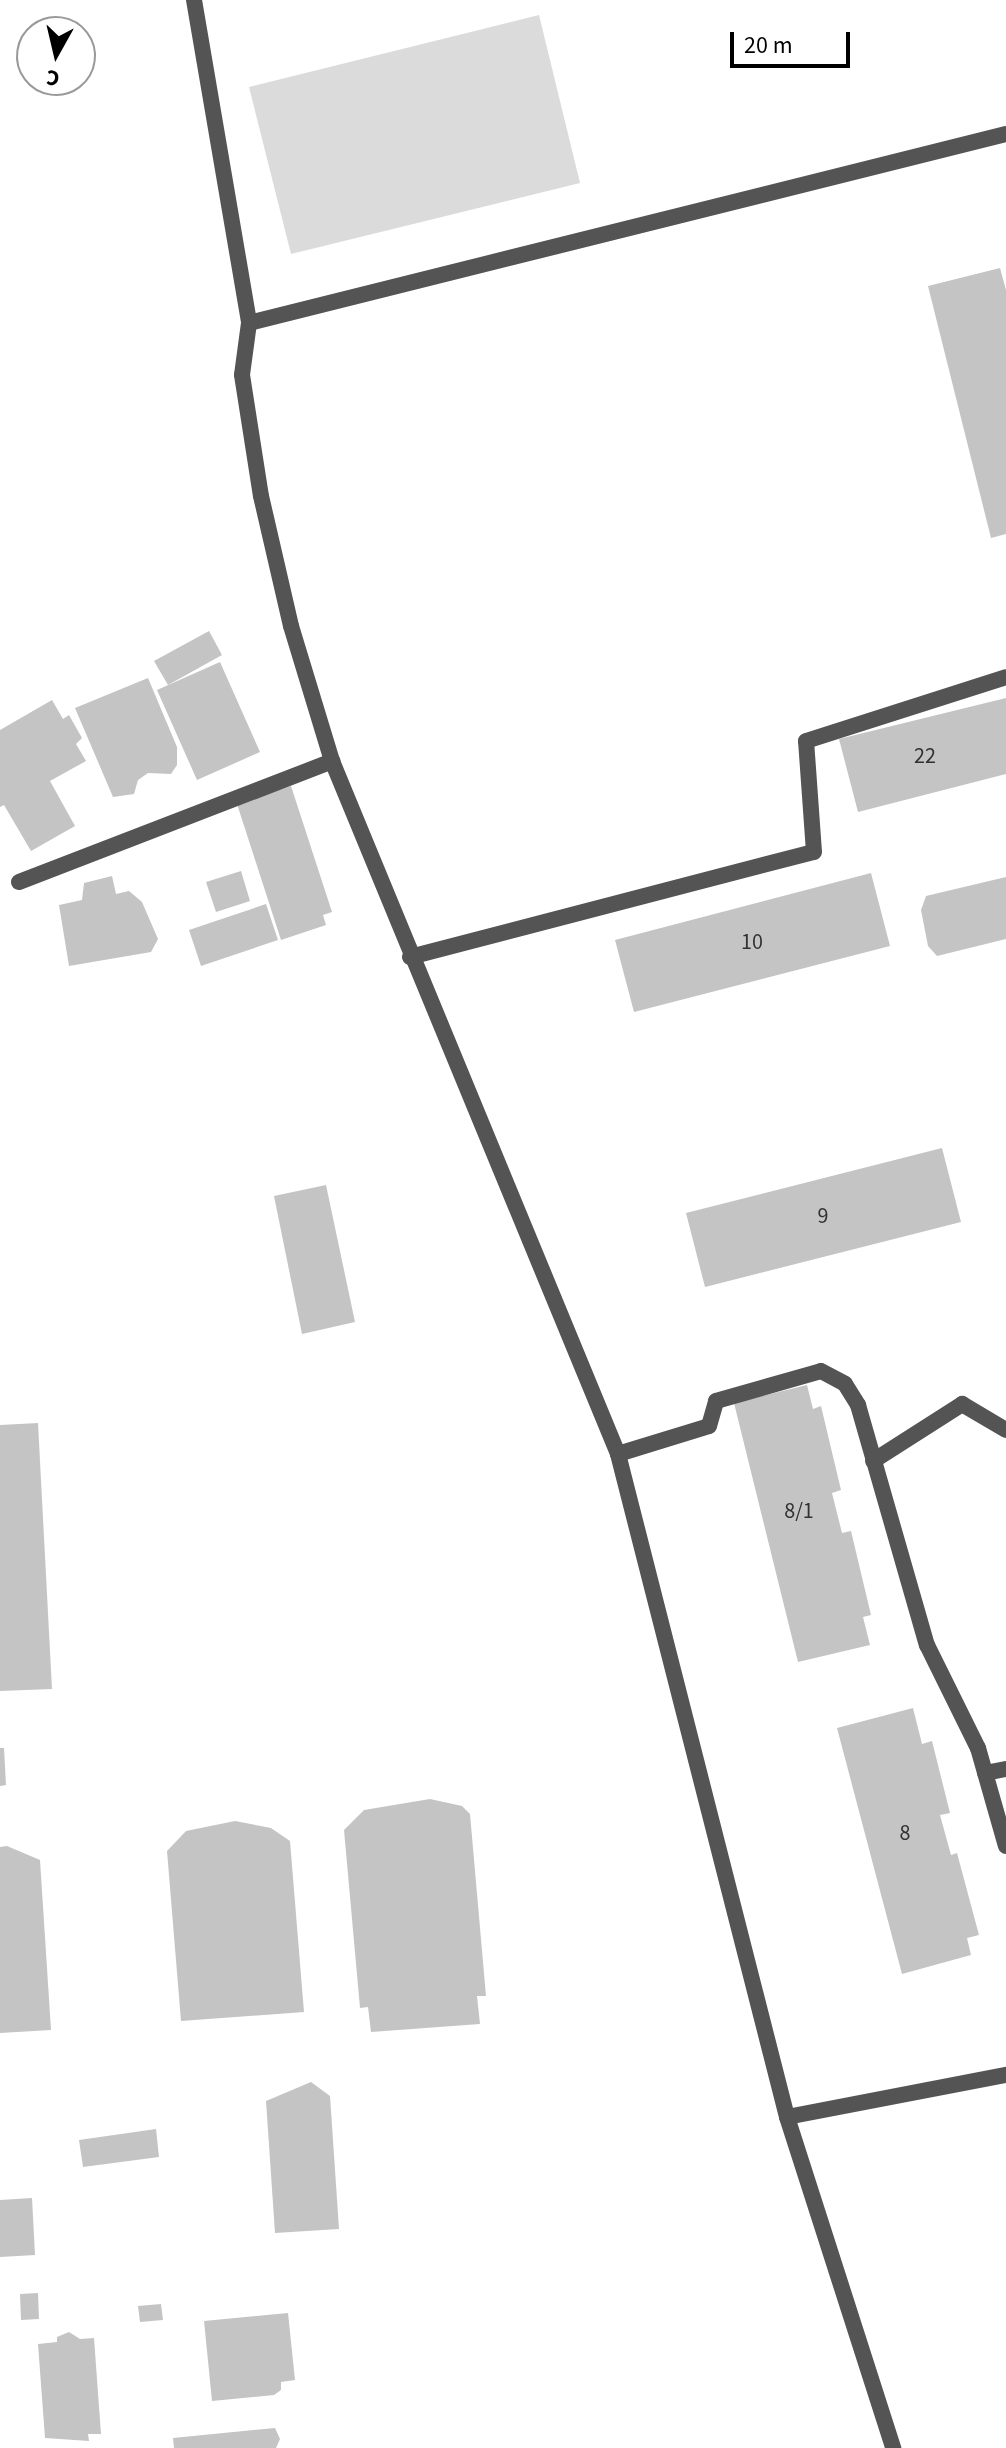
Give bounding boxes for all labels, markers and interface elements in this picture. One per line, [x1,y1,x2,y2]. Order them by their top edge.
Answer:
north arrow [16,16,96,96]
scale bar [734,16,854,66]
text: 20 m [744,28,793,63]
text: С [44,61,62,95]
house number: 22 [914,744,936,770]
house number: 10 [741,930,763,956]
house number: 9 [818,1204,828,1230]
house number: 8/1 [784,1499,814,1525]
house number: 8 [900,1821,910,1847]

